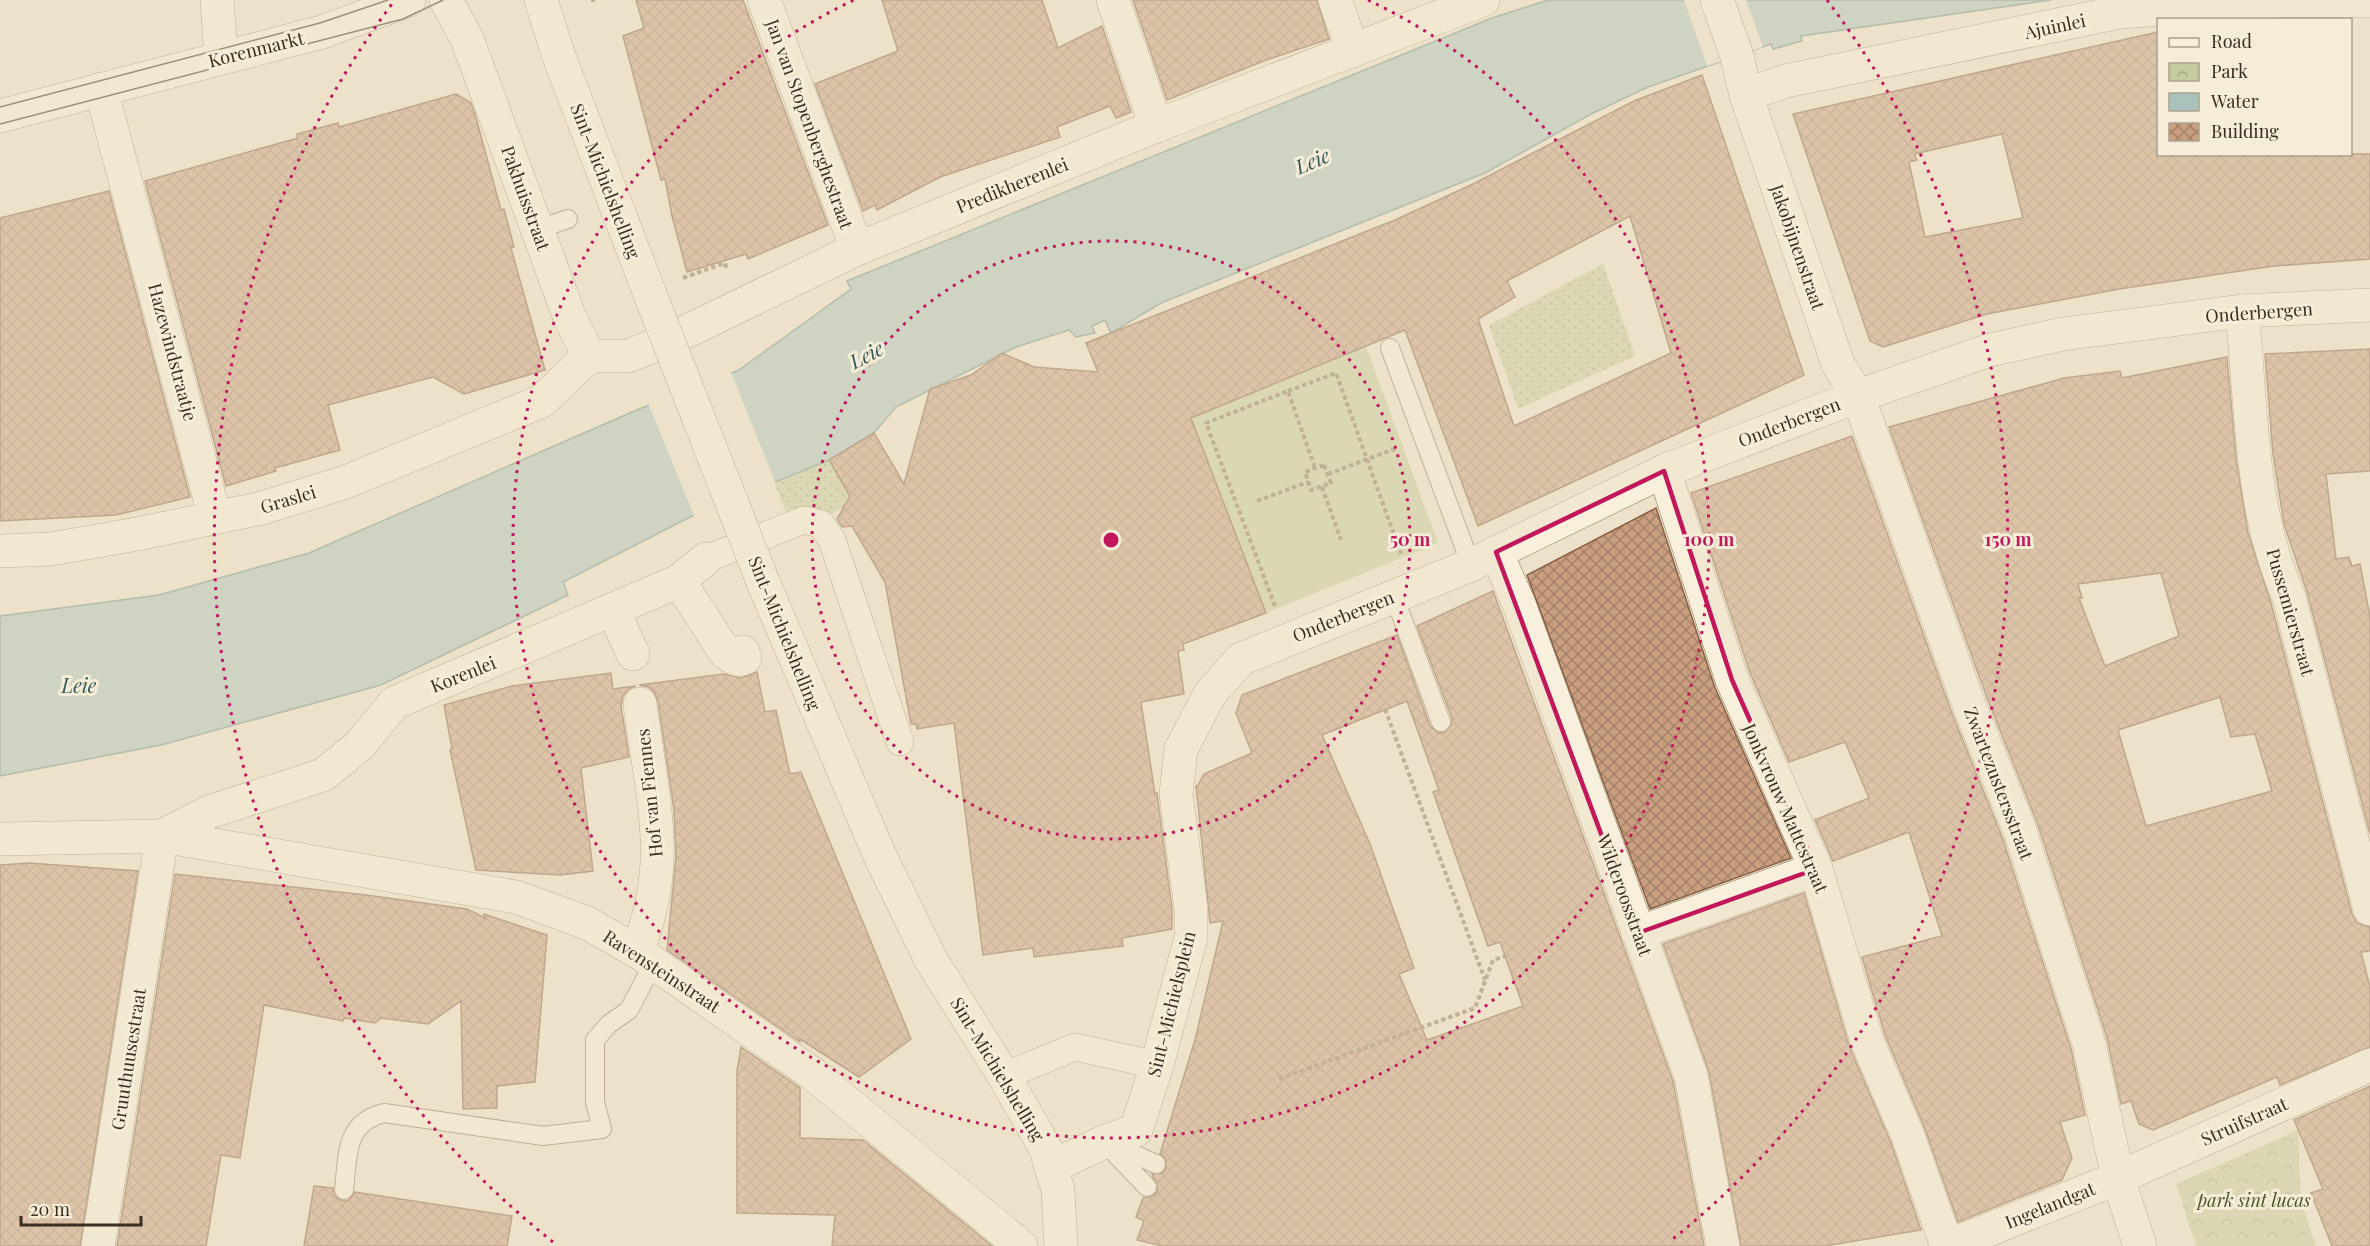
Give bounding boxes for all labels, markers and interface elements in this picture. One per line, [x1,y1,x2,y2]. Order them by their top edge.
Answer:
street label: Ajuinlei [2021,8,2088,44]
street label: Jan van Stopenberghestraat [760,15,859,233]
legend [2157,18,2352,156]
street label: Korenmarkt [206,25,307,73]
text: Road [2211,29,2252,53]
text: Park [2211,59,2248,83]
text: Water [2210,89,2259,113]
street label: Sint-Michielshelling [565,100,647,262]
text: Building [2211,119,2279,143]
water label: Leie [1290,141,1334,180]
street label: Pakhuisstraat [496,142,556,254]
street label: Predikherenlei [952,152,1072,218]
street label: Jakobijnenstraat [1765,180,1831,314]
street label: Hazewindstraatje [143,280,203,424]
street label: Onderbergen [2204,296,2314,328]
water label: Leie [843,334,888,375]
street label: Onderbergen [1734,391,1844,453]
street label: Graslei [257,479,319,519]
text: 50 m [1390,527,1431,551]
text: 100 m [1684,527,1735,551]
text: 150 m [1984,527,2032,551]
centre of rings [1101,530,1121,550]
street label: Pussemierstraat [2261,546,2321,679]
street label: Sint-Michielshelling [743,552,827,714]
street label: Onderbergen [1289,585,1398,647]
street label: Korenlei [427,650,499,698]
water label: Leie [61,671,97,698]
street label: Zwartezustersstraat [1959,703,2039,863]
street label: Jonkvrouw Mattestraat [1737,719,1834,897]
street label: Hof van Fiennes [630,727,668,859]
street label: Wilderoosstraat [1592,830,1658,960]
street label: Ravensteinstraat [599,924,726,1018]
street label: Sint-Michielsplein [1141,928,1201,1079]
street label: Gruuthuusestraat [105,986,151,1132]
street label: Sint-Michielshelling [945,992,1051,1146]
street label: Struifstraat [2197,1091,2292,1151]
street label: Ingelandgat [2001,1176,2099,1234]
park label: park sint lucas [2195,1188,2311,1212]
scale bar [21,1189,141,1227]
text: 20 m [30,1197,70,1221]

